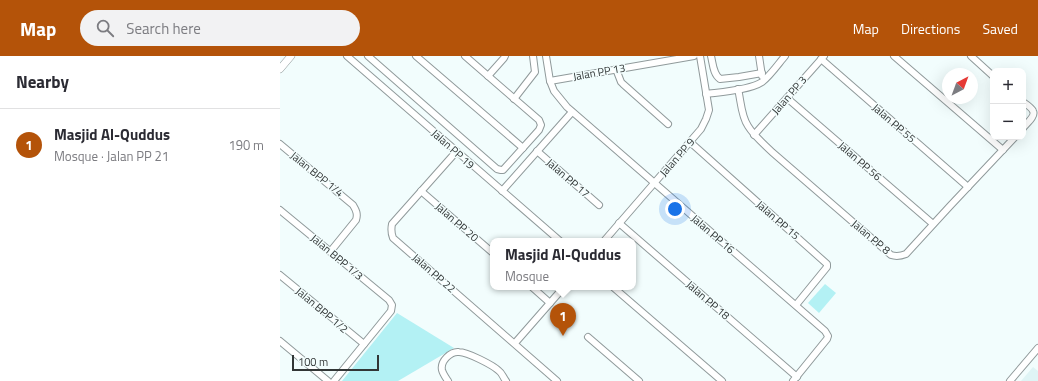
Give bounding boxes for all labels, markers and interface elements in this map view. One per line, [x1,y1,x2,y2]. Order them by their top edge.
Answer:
search box [80,10,360,46]
text: Map [20,14,56,43]
icon: search [94,17,116,39]
text: Search here [126,17,201,40]
text: Map [853,18,879,39]
text: Directions [901,18,960,39]
text: Saved [982,18,1018,39]
street label: Jalan PP 13 [572,60,626,84]
north arrow [942,68,978,104]
map controls [990,68,1026,140]
button: + [990,68,1026,104]
text: Nearby [16,69,69,95]
street label: Jalan PP 3 [768,72,810,118]
street label: Jalan PP 55 [869,100,919,146]
button: − [990,104,1026,140]
text: Masjid Al-Quddus [54,123,170,146]
street label: Jalan PP 19 [428,125,478,173]
street label: Jalan PP 9 [656,134,698,180]
text: 1 [25,135,33,155]
text: 190 m [228,135,264,155]
street label: Jalan PP 56 [835,138,885,184]
text: Mosque · Jalan PP 21 [54,146,169,166]
street label: Jalan BPP 1/4 [287,148,347,200]
street label: Jalan PP 17 [543,155,593,201]
street label: Jalan PP 15 [753,197,803,243]
street label: Jalan PP 20 [432,199,482,245]
your location [665,199,685,219]
street label: Jalan PP 16 [688,211,738,257]
street label: Jalan PP 8 [848,216,894,258]
street label: Jalan BPP 1/3 [307,230,367,284]
popup [490,238,636,290]
text: Masjid Al-Quddus [505,243,621,266]
street label: Jalan PP 22 [409,250,459,296]
text: Mosque [505,266,549,286]
street label: Jalan PP 18 [683,277,733,323]
street label: Jalan BPP 1/2 [292,283,352,337]
pin: 1 [550,303,576,336]
scale bar [292,353,379,372]
text: 100 m [298,354,328,370]

